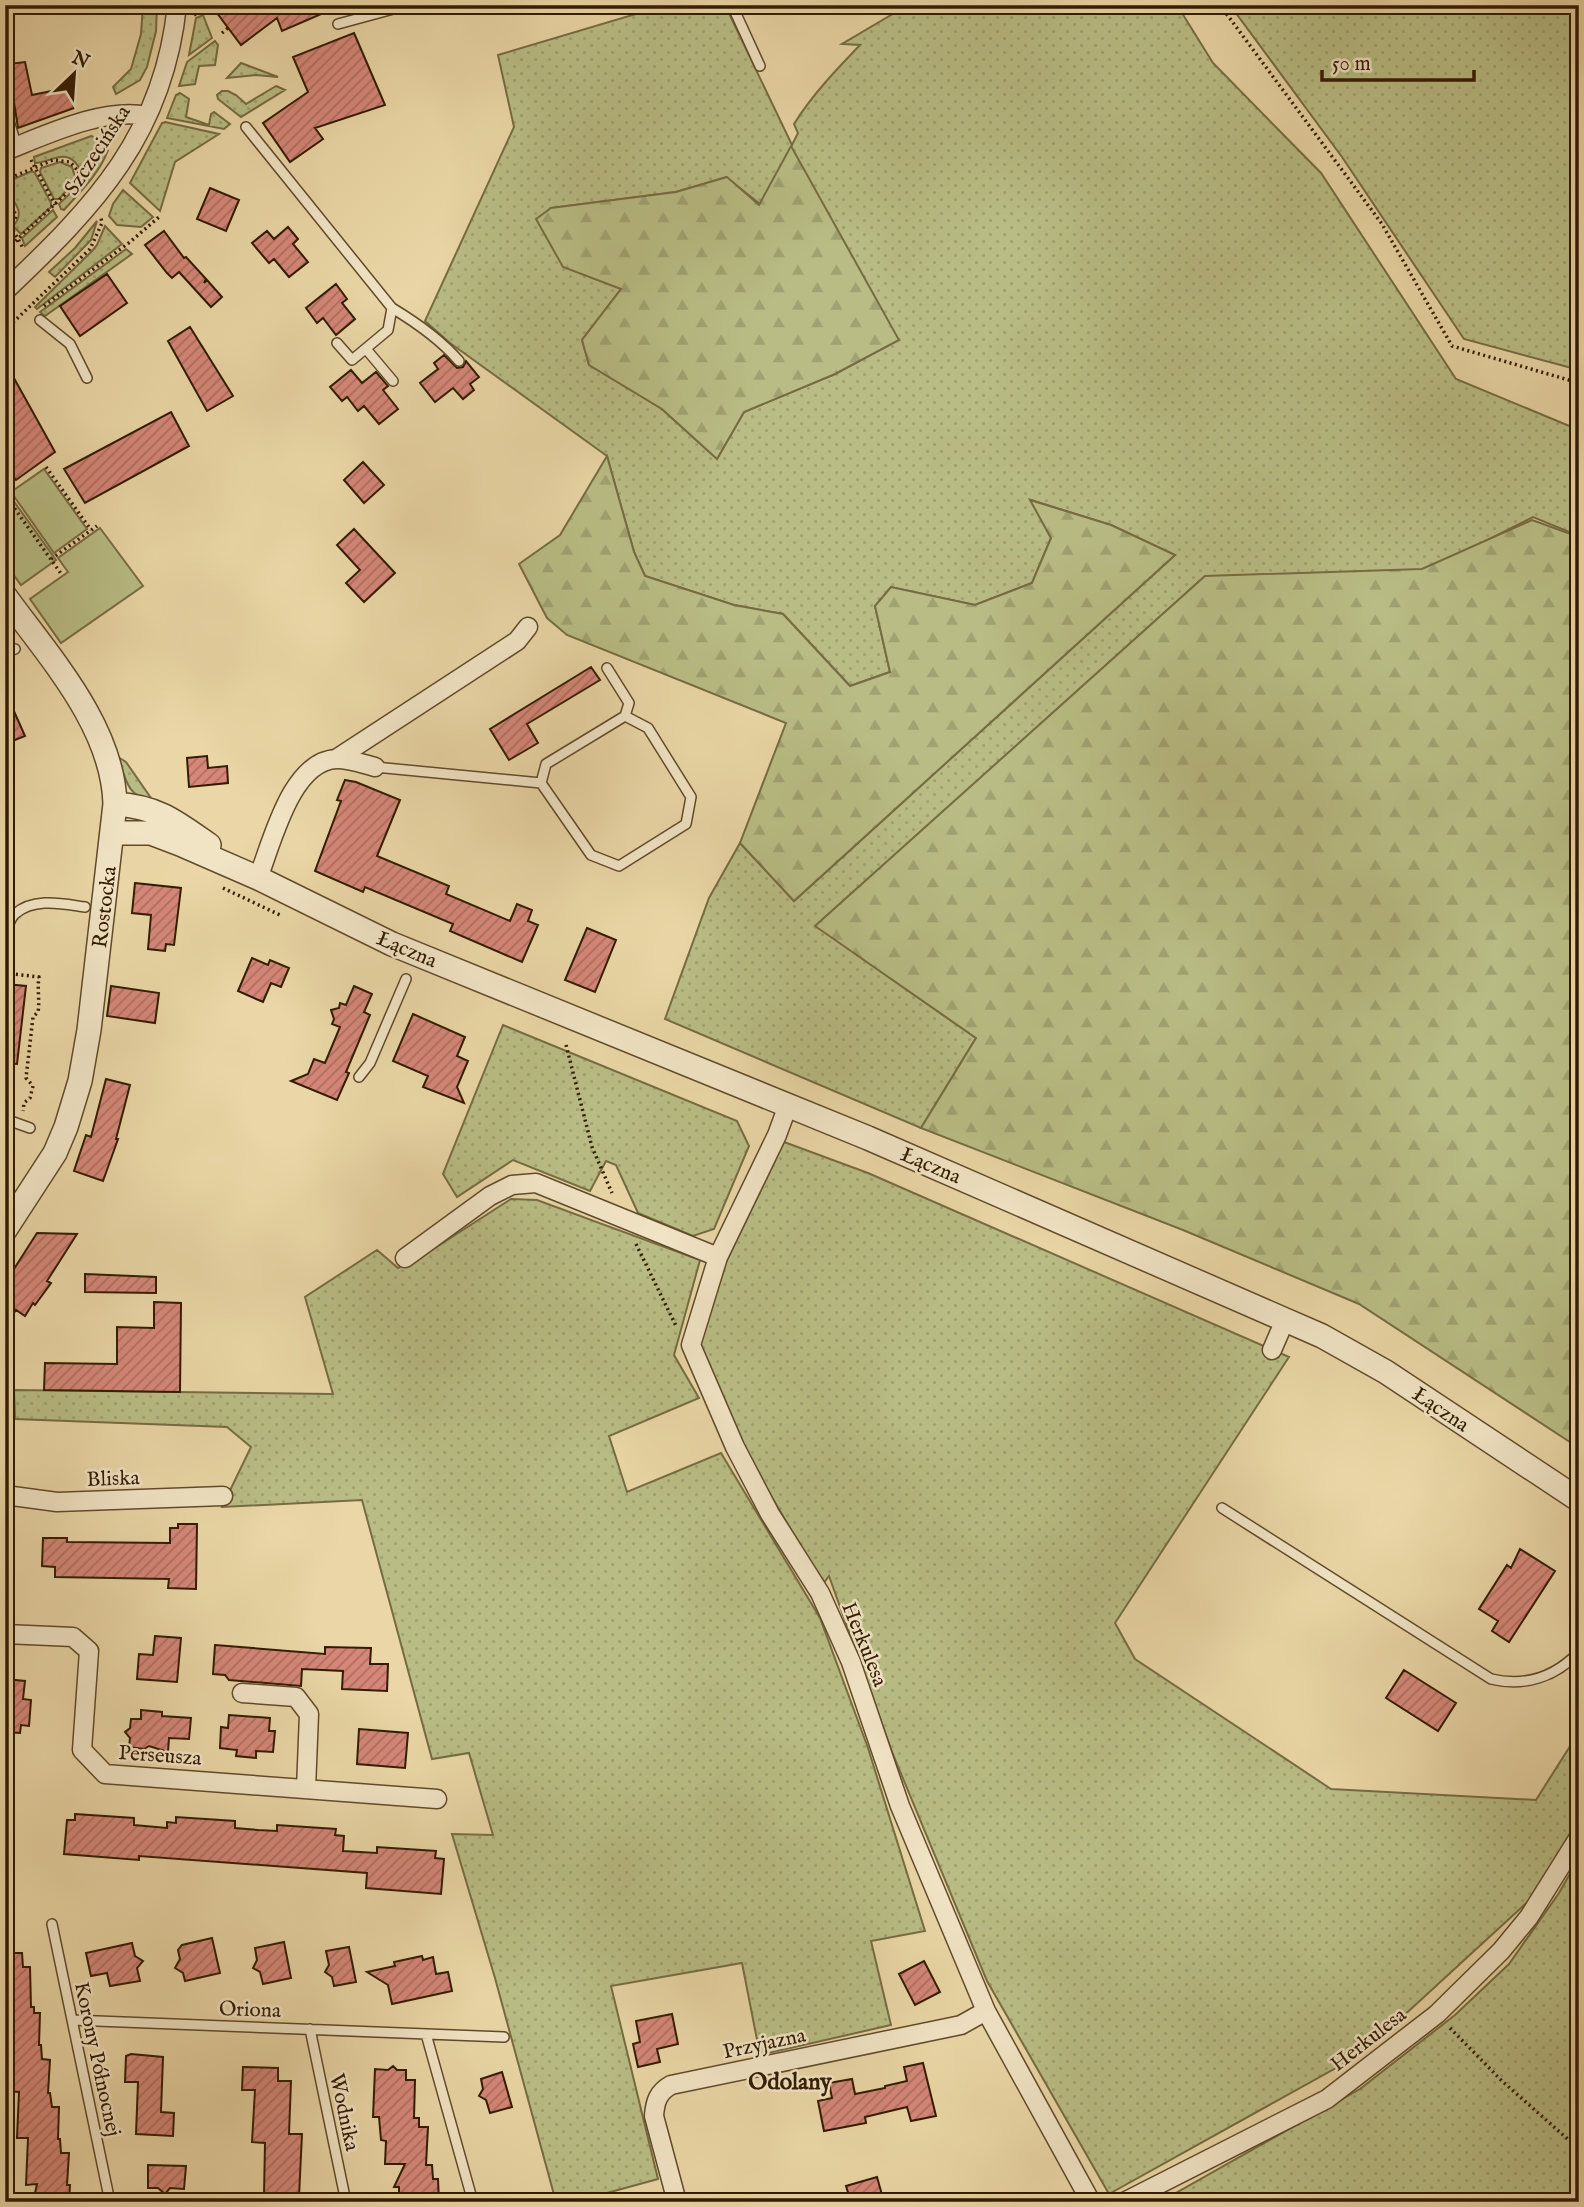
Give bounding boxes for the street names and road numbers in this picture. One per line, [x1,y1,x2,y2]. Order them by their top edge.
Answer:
street label: Szczecińska [59,100,138,201]
street label: Rostocka [87,864,124,950]
street label: Łączna [372,926,442,975]
street label: Łączna [896,1142,966,1191]
street label: Łączna [1406,1381,1475,1440]
street label: Bliska [86,1465,141,1494]
street label: Herkulesa [834,1598,893,1692]
street label: Perseusza [117,1740,203,1773]
street label: Korony Północnej [67,1979,126,2139]
street label: Oriona [218,1996,282,2025]
street label: Herkulesa [1326,2002,1413,2078]
street label: Przyjazna [720,2022,809,2066]
street label: Wodnika [322,2071,365,2154]

